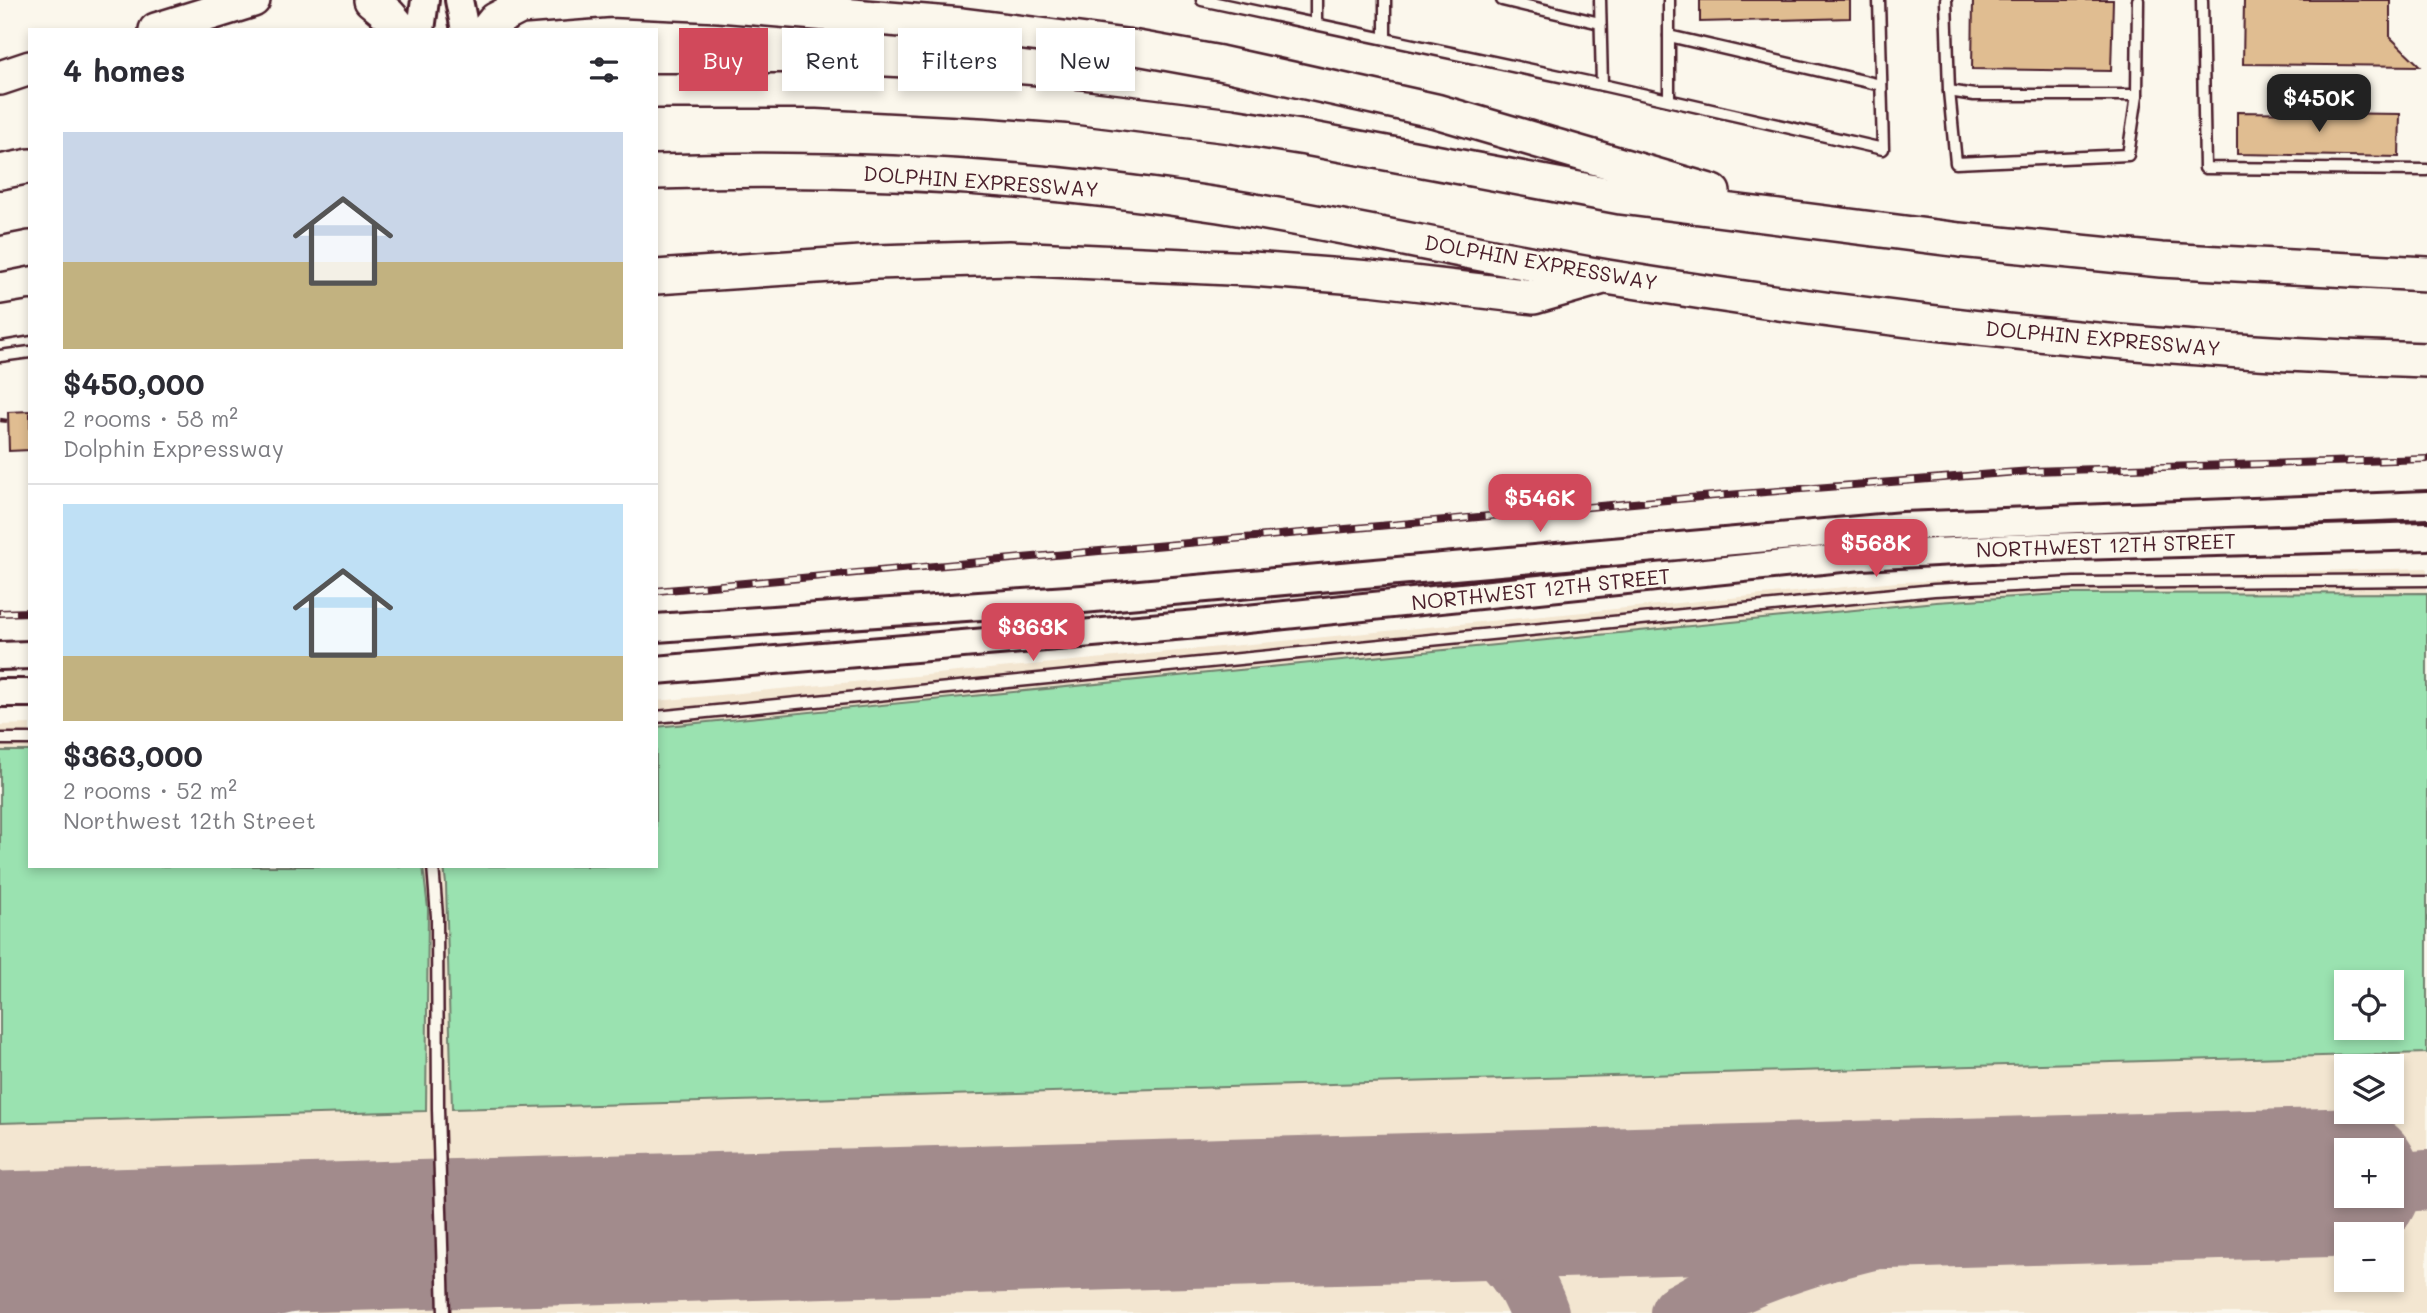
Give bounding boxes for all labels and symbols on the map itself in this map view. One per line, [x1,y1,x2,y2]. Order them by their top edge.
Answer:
pin: $450K [2270,74,2368,134]
street label: DOLPHIN EXPRESSWAY [862,159,1100,202]
street label: DOLPHIN EXPRESSWAY [1423,228,1660,295]
street label: DOLPHIN EXPRESSWAY [1984,314,2222,361]
pin: $546K [1491,475,1589,534]
pin: $568K [1827,520,1925,579]
street label: NORTHWEST 12TH STREET [1975,526,2236,563]
street label: NORTHWEST 12TH STREET [1410,561,1672,616]
pin: $363K [984,604,1082,663]

